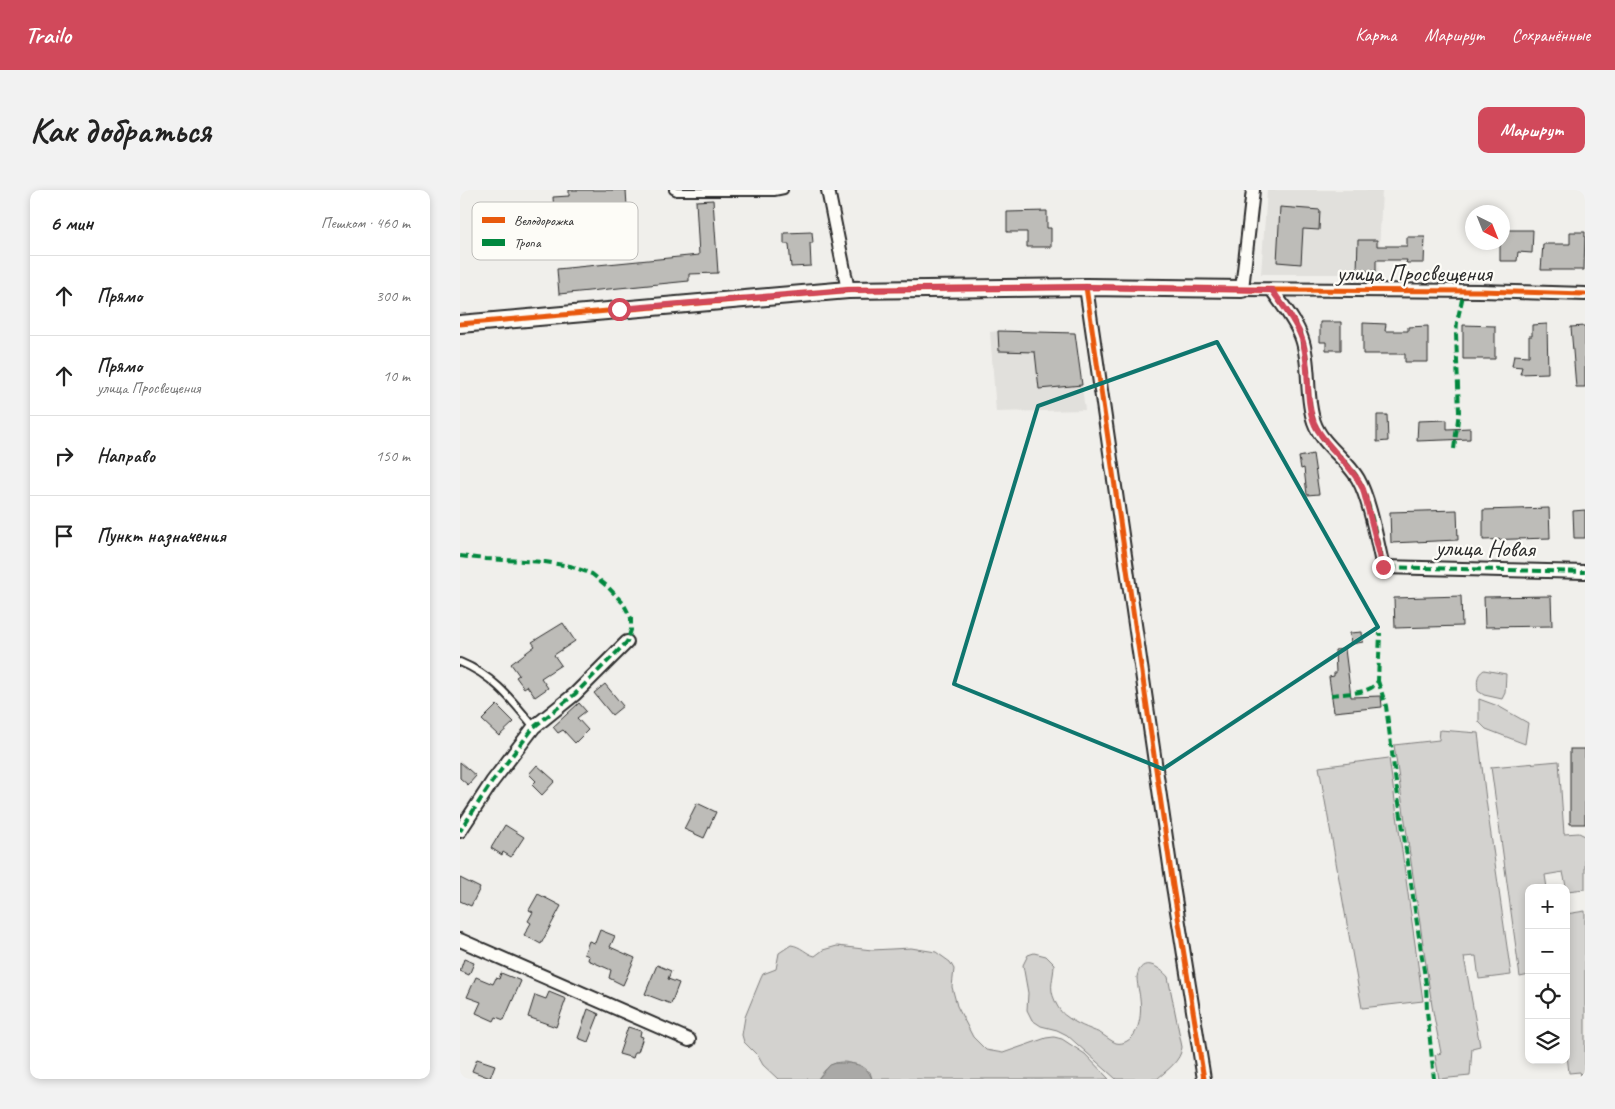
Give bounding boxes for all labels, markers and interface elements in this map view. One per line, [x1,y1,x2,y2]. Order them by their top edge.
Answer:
text: Trailo [25,20,71,50]
text: Карта [1355,24,1396,46]
text: Маршрут [1424,24,1484,46]
text: Сохранённые [1512,24,1590,46]
button: Маршрут [1478,107,1585,153]
text: Как добраться [30,108,211,153]
legend [472,202,638,260]
north arrow [1465,205,1510,250]
text: 6 мин [50,210,93,236]
text: Велодорожка [514,212,575,229]
text: Пешком · 460 m [321,213,410,233]
text: Тропа [514,234,542,251]
street label: улица Просвещения [1335,258,1493,288]
icon: ahead [50,282,78,310]
text: Прямо [97,284,142,308]
text: 300 m [376,286,410,306]
route start [608,298,631,321]
text: Прямо [97,354,142,378]
icon: ahead [50,362,78,390]
text: 10 m [383,366,410,386]
text: улица Просвещения [97,378,200,398]
icon: right [50,442,78,470]
text: Направо [97,444,155,468]
text: 150 m [376,446,410,466]
icon: arrive [50,522,78,550]
text: Пункт назначения [97,524,226,548]
street label: улица Новая [1433,532,1537,564]
route end [1372,556,1395,579]
map controls [1525,884,1570,1064]
button: + [1525,884,1570,929]
button: − [1525,929,1570,974]
button: locate [1525,974,1570,1019]
button: layers [1525,1019,1570,1064]

